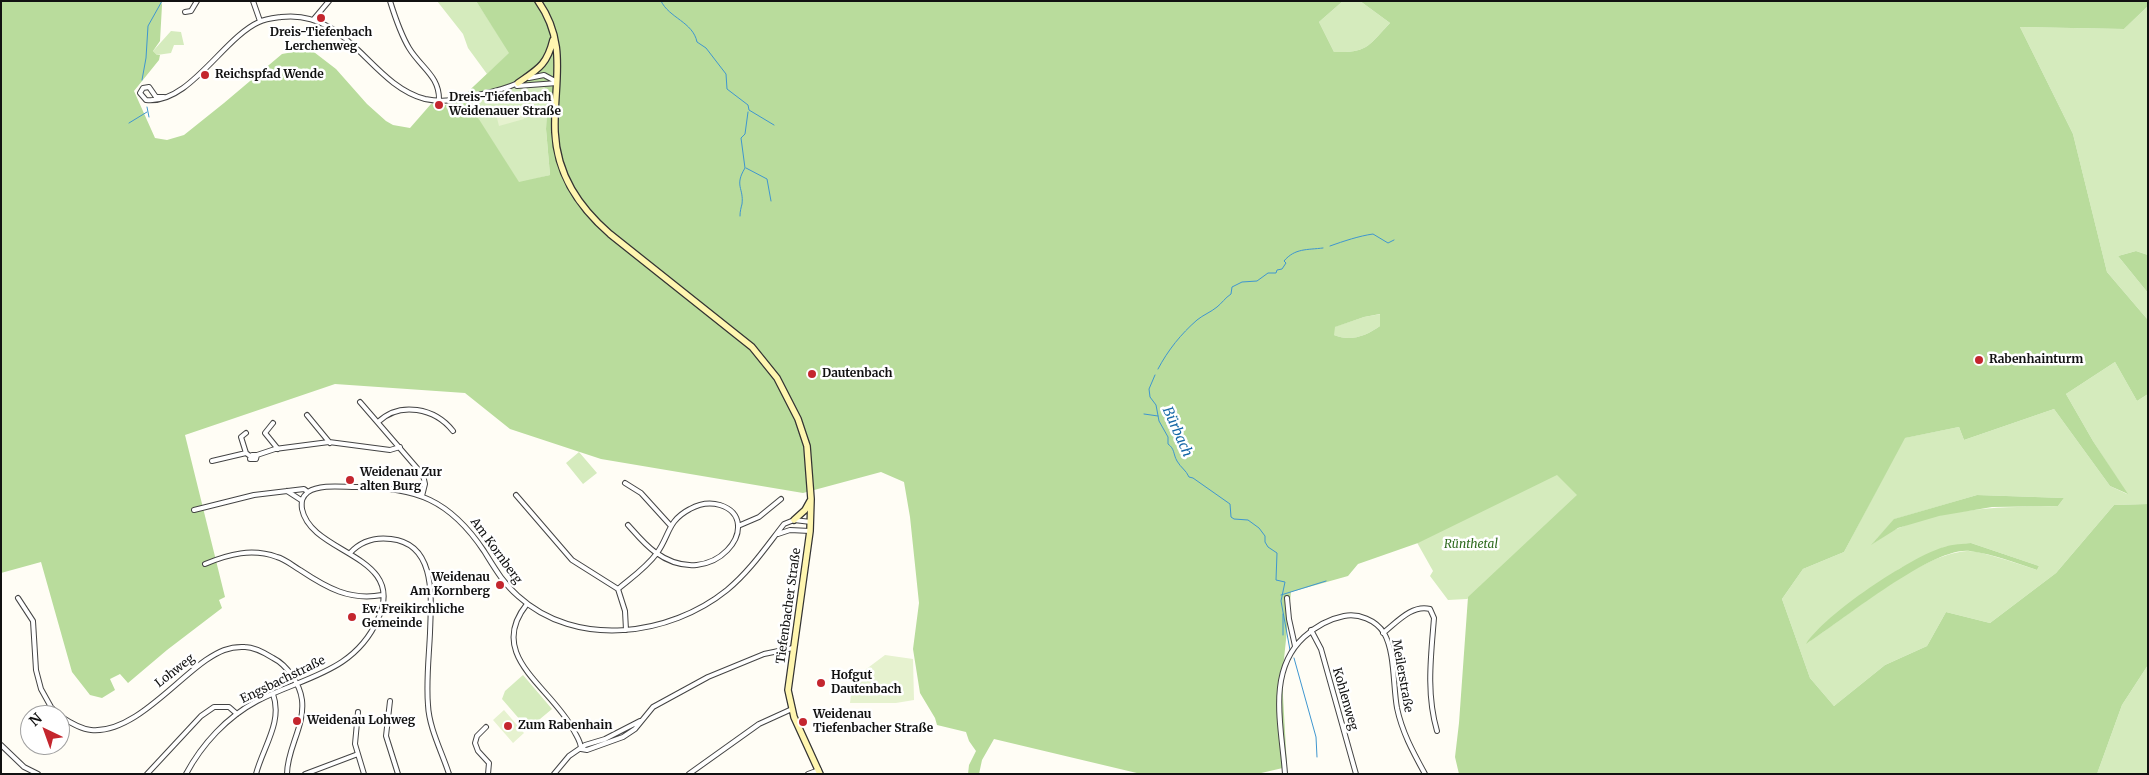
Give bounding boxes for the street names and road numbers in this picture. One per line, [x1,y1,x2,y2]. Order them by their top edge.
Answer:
street label: Am Kornberg [467,515,525,587]
street label: Tiefenbacher Straße [774,547,804,665]
street label: Meilerstraße [1389,638,1415,714]
street label: Lohweg [153,651,197,691]
street label: Engsbachstraße [238,653,328,707]
street label: Kohlenweg [1329,666,1361,732]

